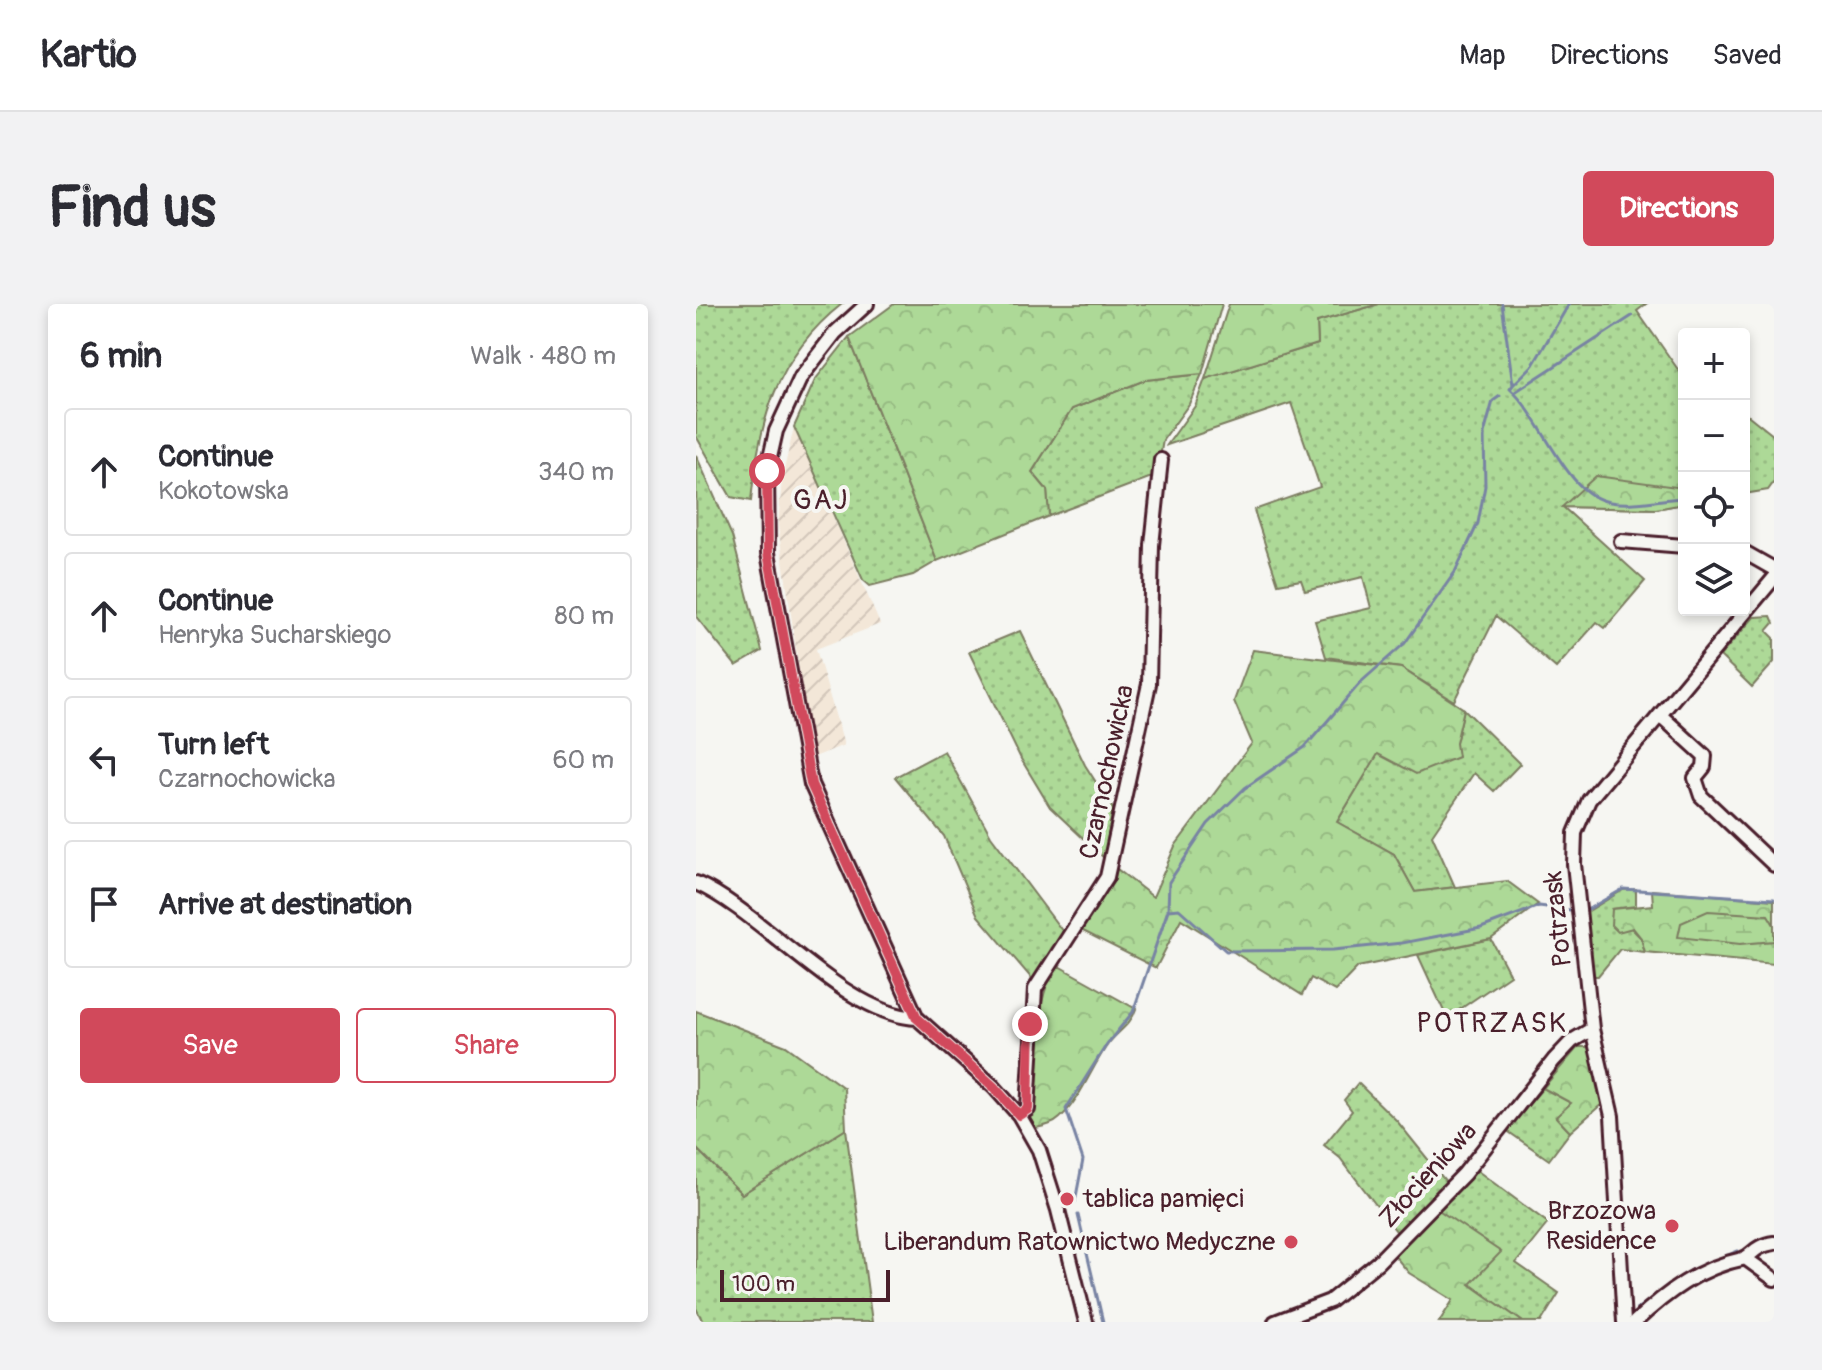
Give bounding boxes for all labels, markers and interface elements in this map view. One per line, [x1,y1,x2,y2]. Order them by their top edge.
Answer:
text: Kartio [40,31,137,79]
text: Map [1459,38,1506,73]
text: Directions [1550,38,1669,73]
text: Saved [1713,38,1782,73]
button: Directions [1583,171,1774,246]
text: Find us [48,174,216,243]
map controls [1678,328,1750,616]
button: + [1678,328,1750,400]
text: 6 min [80,335,162,378]
text: Walk · 480 m [470,340,616,372]
button: − [1678,400,1750,472]
text: Continue [158,438,273,475]
icon: ahead [82,450,126,494]
route start [749,453,785,489]
text: 340 m [538,456,614,488]
button: locate [1678,472,1750,544]
text: Kokotowska [158,475,289,507]
district label: GAJ [793,483,849,518]
button: layers [1678,544,1750,616]
text: Continue [158,582,273,619]
icon: ahead [82,594,126,638]
text: 80 m [554,600,614,632]
text: Henryka Sucharskiego [158,619,391,651]
street label: Czarnochowicka [1073,682,1141,862]
text: Turn left [158,726,269,763]
icon: left [82,738,126,782]
text: 60 m [552,744,614,776]
text: Czarnochowicka [158,763,336,795]
street label: Potrzask [1537,869,1579,969]
icon: arrive [82,882,126,926]
text: Arrive at destination [158,886,412,923]
route end [1012,1006,1048,1042]
district label: POTRZASK [1416,1006,1568,1041]
button: Save [80,1008,340,1083]
button: Share [356,1008,616,1083]
street label: Złocieniowa [1372,1116,1484,1234]
place label: tablica pamięci [1082,1183,1244,1215]
marker: tablica pamięci [1058,1190,1076,1208]
place label: Brzozowa Residence [1546,1195,1656,1257]
marker: Brzozowa Residence [1663,1217,1681,1235]
place label: Liberandum Ratownictwo Medyczne [883,1226,1275,1258]
marker: Liberandum Ratownictwo Medyczne [1282,1233,1300,1251]
scale bar [720,1266,890,1302]
text: 100 m [732,1270,795,1298]

